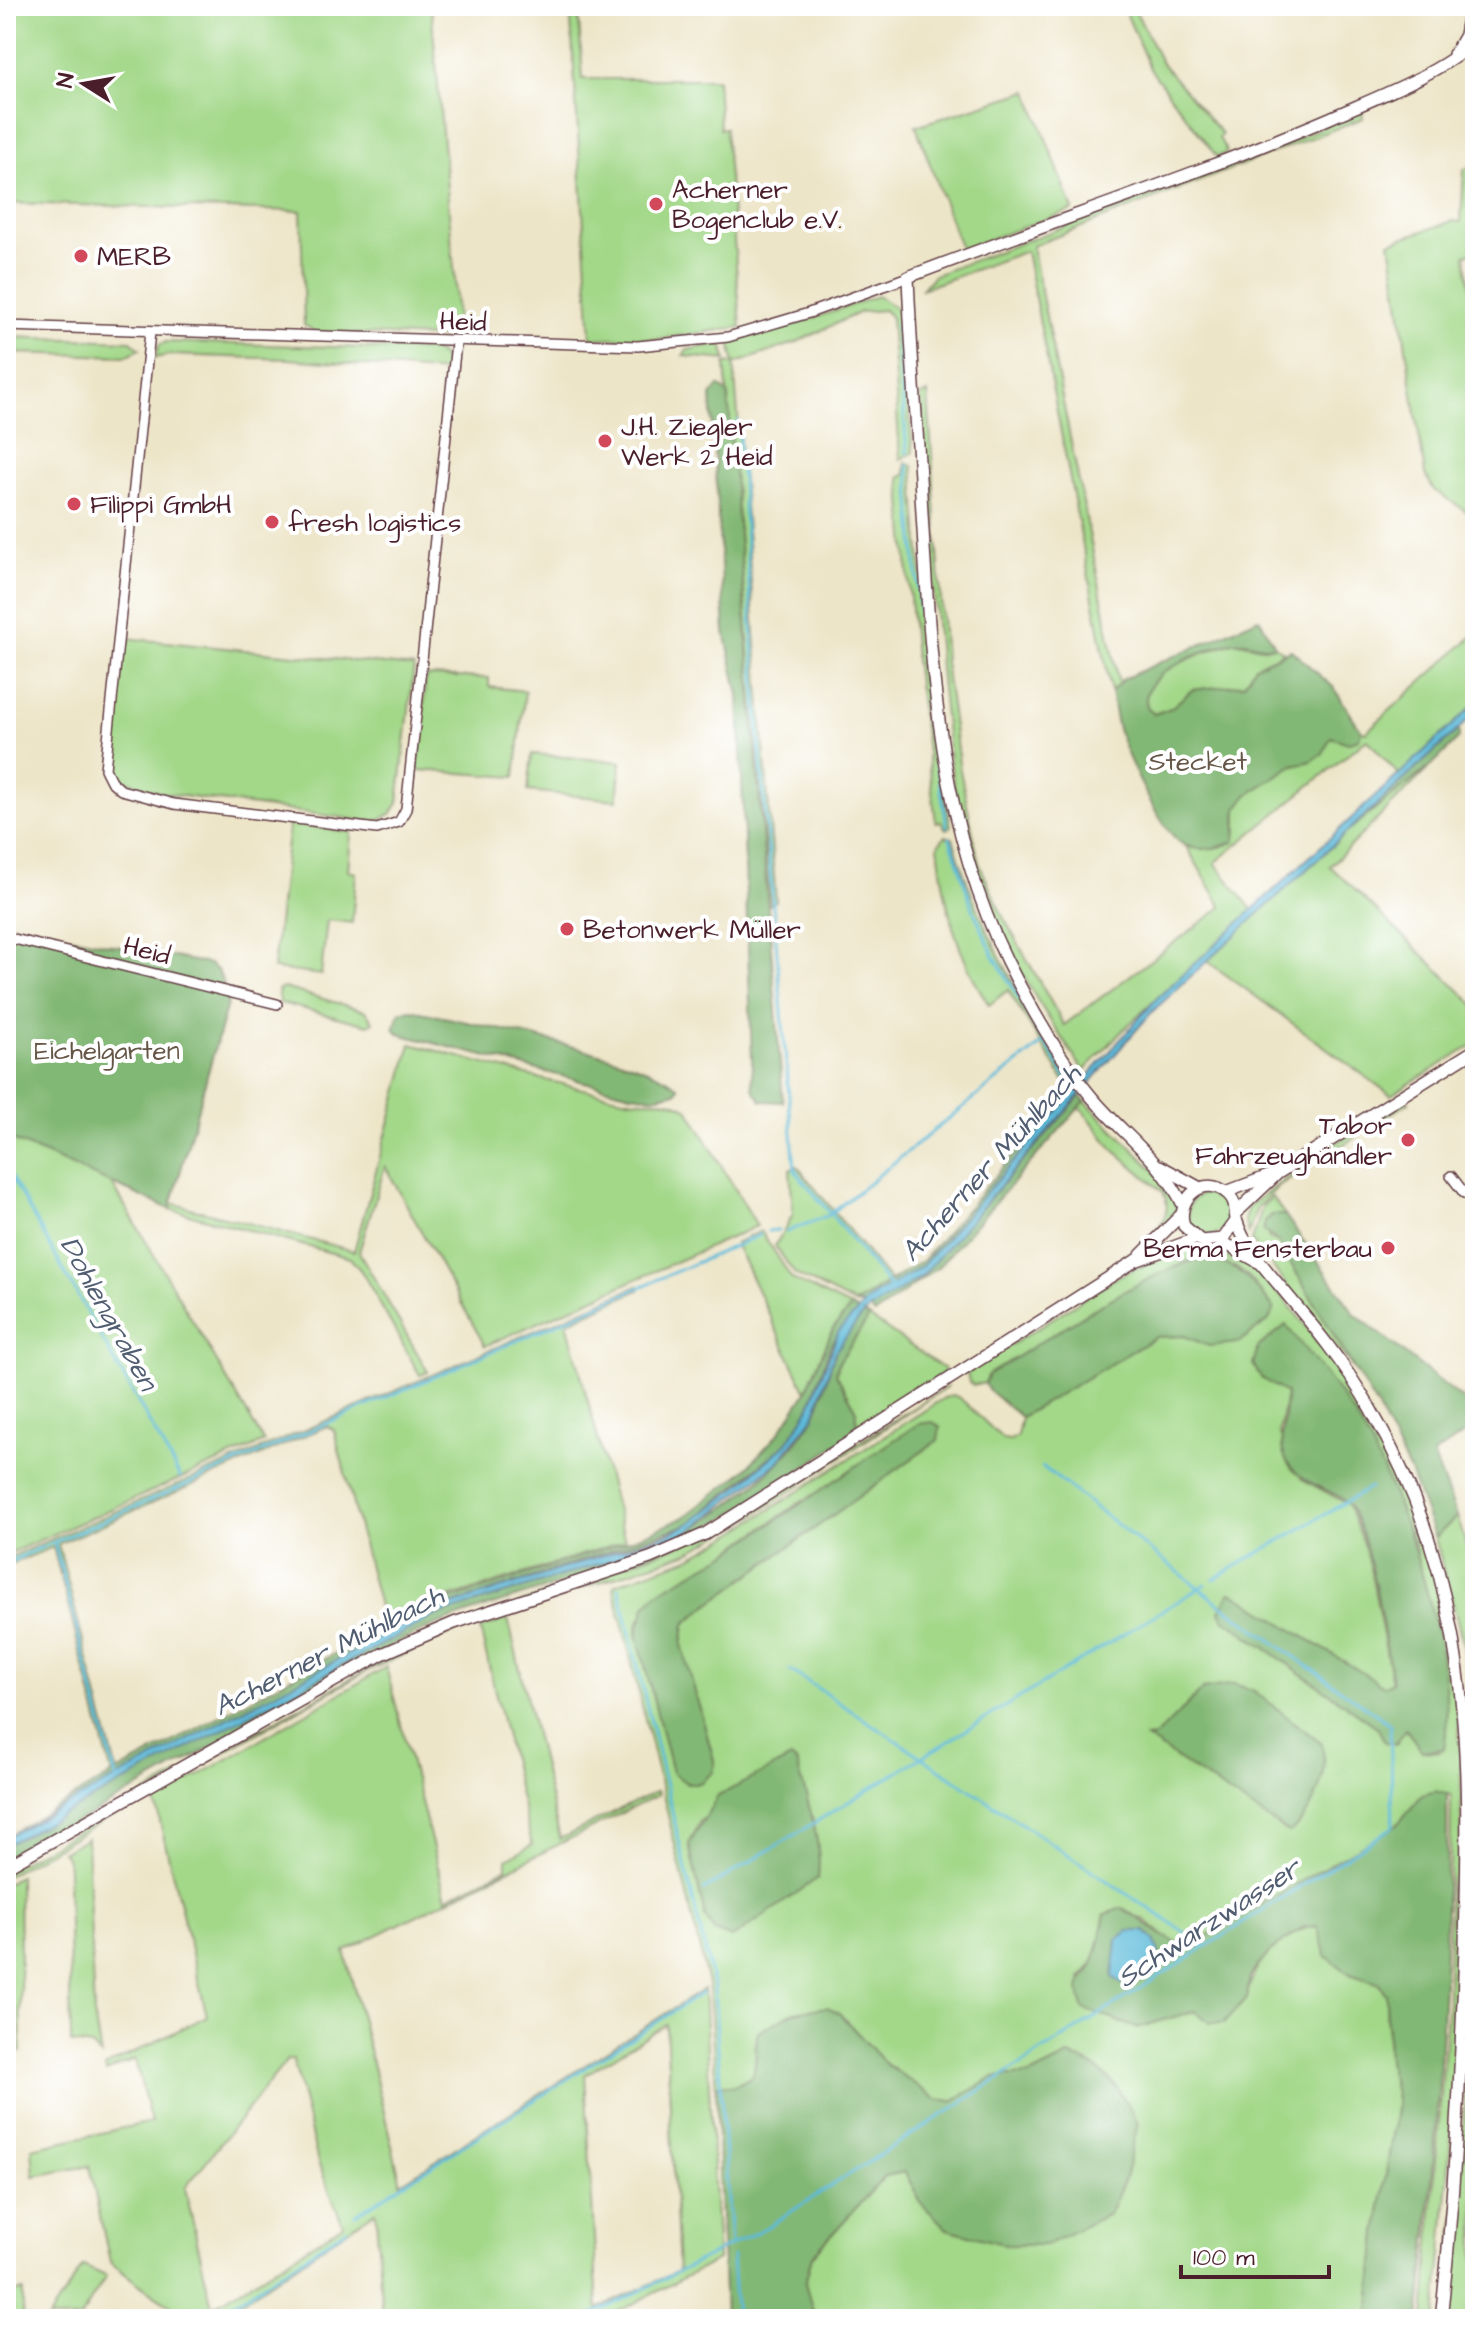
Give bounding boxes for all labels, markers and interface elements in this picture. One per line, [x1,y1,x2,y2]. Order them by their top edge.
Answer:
north arrow [44,44,124,124]
text: N [49,71,82,90]
place label: Acherner Bogenclub e.V. [672,172,842,240]
marker: Acherner Bogenclub e.V. [647,195,665,213]
place label: MERB [97,239,171,275]
marker: MERB [72,247,90,265]
street label: Heid [439,303,487,341]
place label: J.H. Ziegler Werk 2 Heid [621,409,773,475]
marker: J.H. Ziegler Werk 2 Heid [596,432,614,450]
place label: Filippi GmbH [90,487,232,523]
marker: Filippi GmbH [65,495,83,513]
place label: fresh logistics [288,505,461,543]
marker: fresh logistics [263,513,281,531]
park label: Stecket [1149,744,1248,780]
place label: Betonwerk Müller [583,912,801,948]
marker: Betonwerk Müller [558,920,576,938]
street label: Heid [120,928,174,974]
park label: Eichelgarten [34,1033,180,1071]
water label: Acherner Mühlbach [892,1055,1091,1270]
place label: Tabor Fahrzeughändler [1195,1108,1392,1176]
marker: Tabor Fahrzeughändler [1399,1131,1417,1149]
water label: Dohlengraben [49,1230,168,1400]
place label: Berma Fensterbau [1143,1231,1372,1267]
marker: Berma Fensterbau [1379,1239,1397,1257]
water label: Acherner Mühlbach [207,1576,451,1726]
water label: Schwarzwasser [1110,1848,1310,1997]
scale bar [1181,2229,1329,2279]
text: 100 m [1193,2241,1255,2275]

